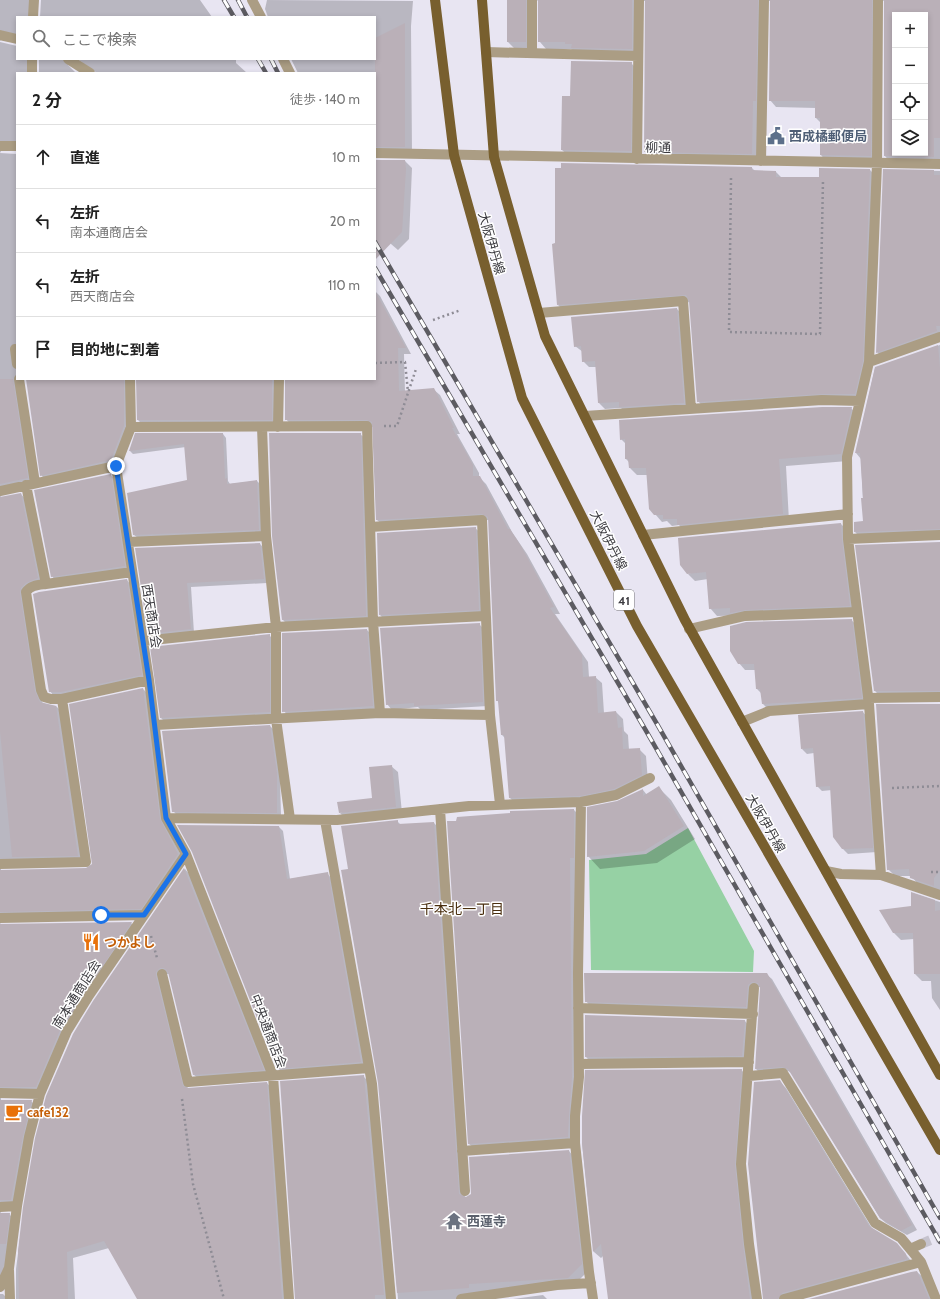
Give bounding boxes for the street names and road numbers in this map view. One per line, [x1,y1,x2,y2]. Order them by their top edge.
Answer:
street label: 柳通 [645,139,671,155]
street label: 大阪伊丹線 [475,210,509,276]
street label: 大阪伊丹線 [587,507,631,573]
street label: 西天商店会 [139,583,165,649]
road number: 41 [614,590,634,610]
street label: 大阪伊丹線 [743,791,789,855]
street label: 南本通商店会 [49,957,103,1031]
street label: 中央通商店会 [248,992,290,1070]

